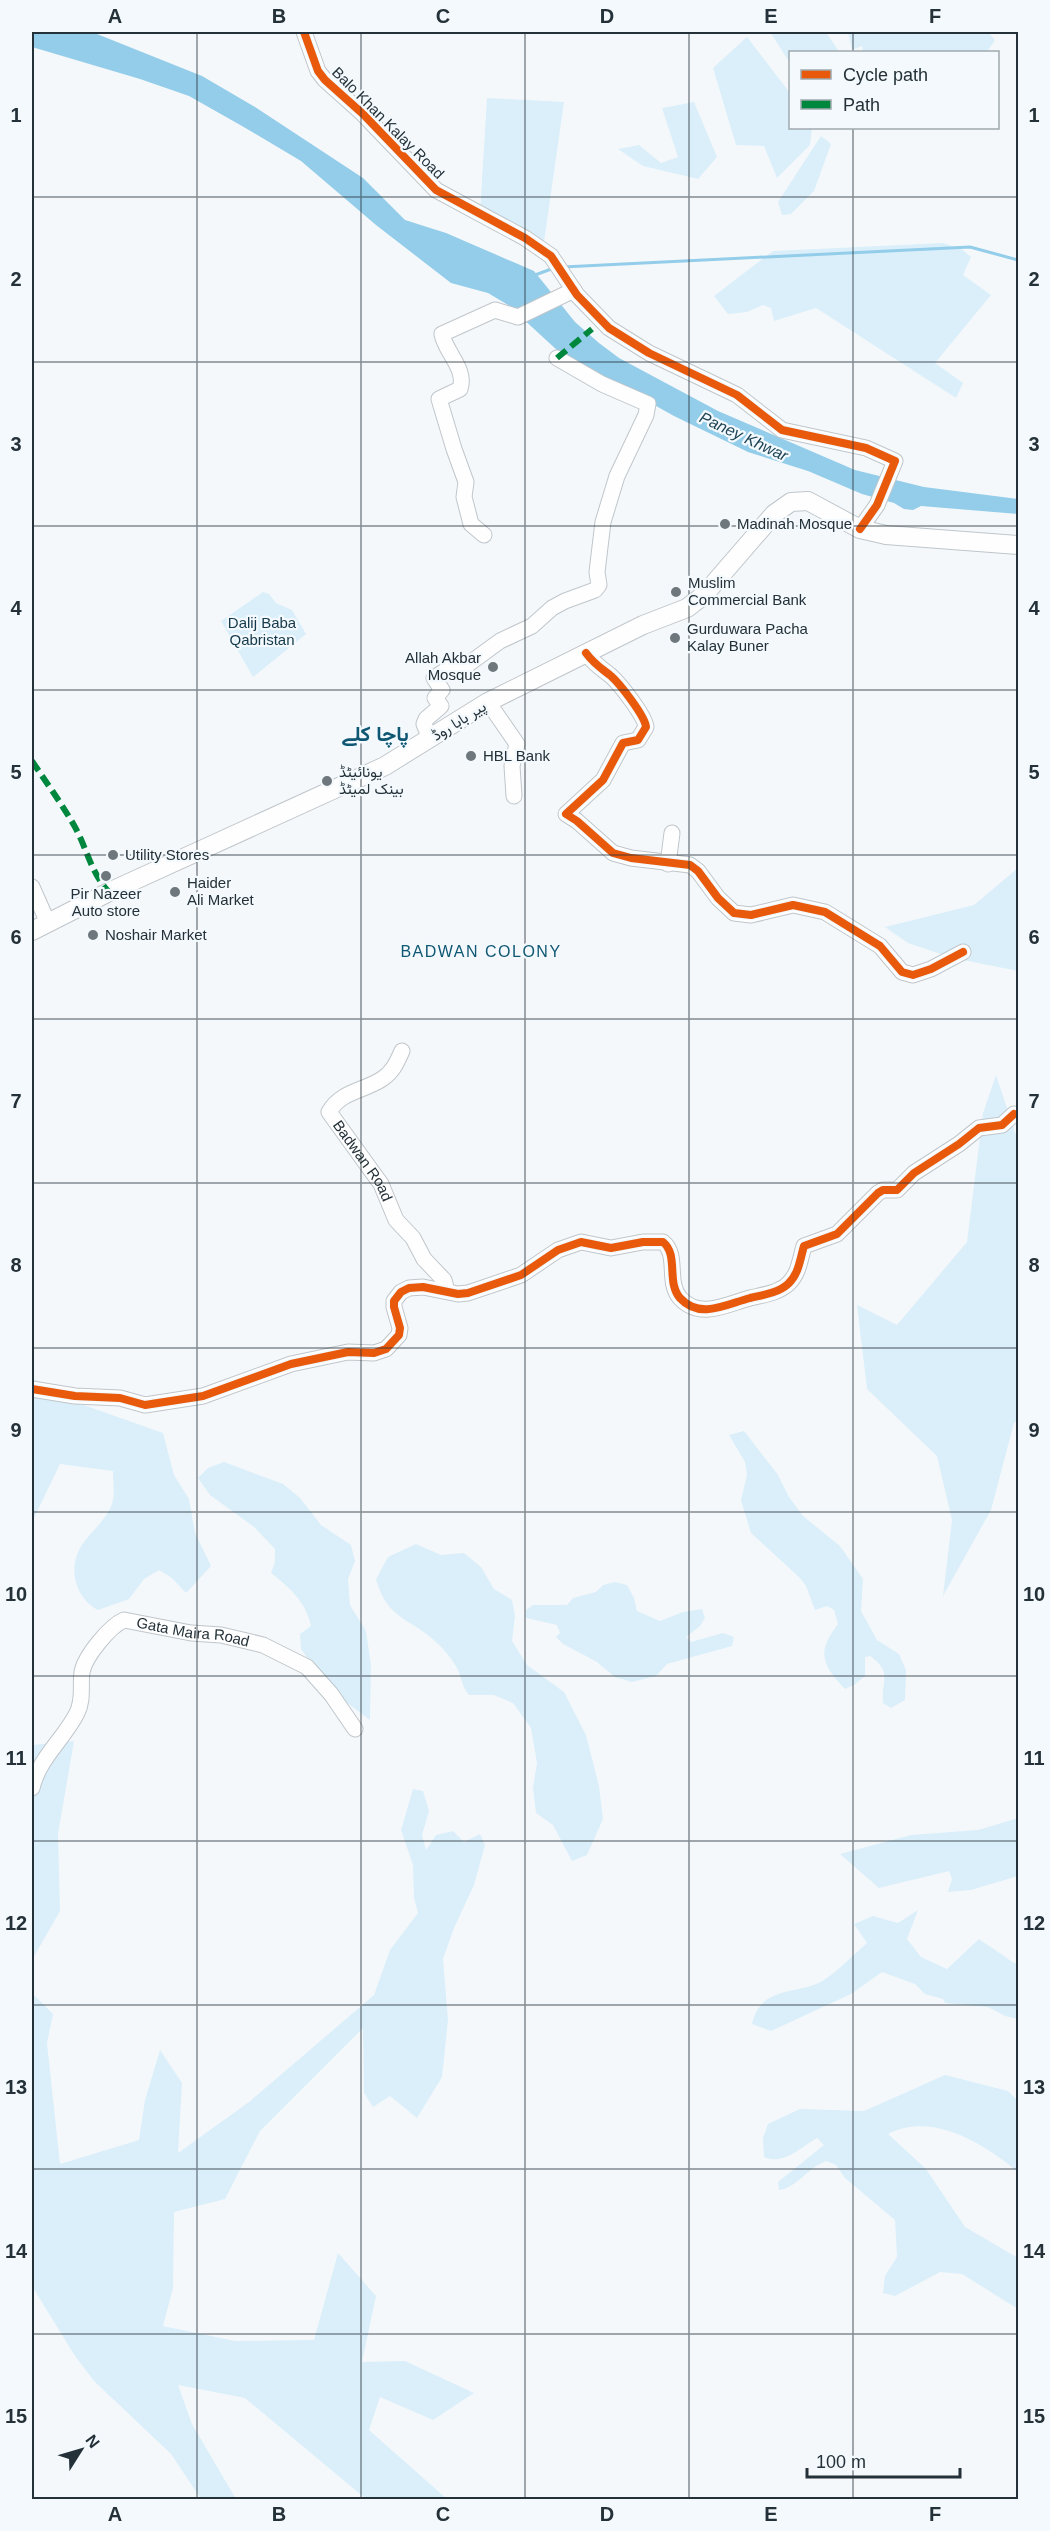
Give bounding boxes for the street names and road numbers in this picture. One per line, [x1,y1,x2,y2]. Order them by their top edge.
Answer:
street label: Balo Khan Kalay Road [329,63,448,182]
street label: پیر بابا روڈ [428,697,490,746]
street label: Badwan Road [330,1117,396,1204]
street label: Gata Maira Road [135,1614,251,1649]

